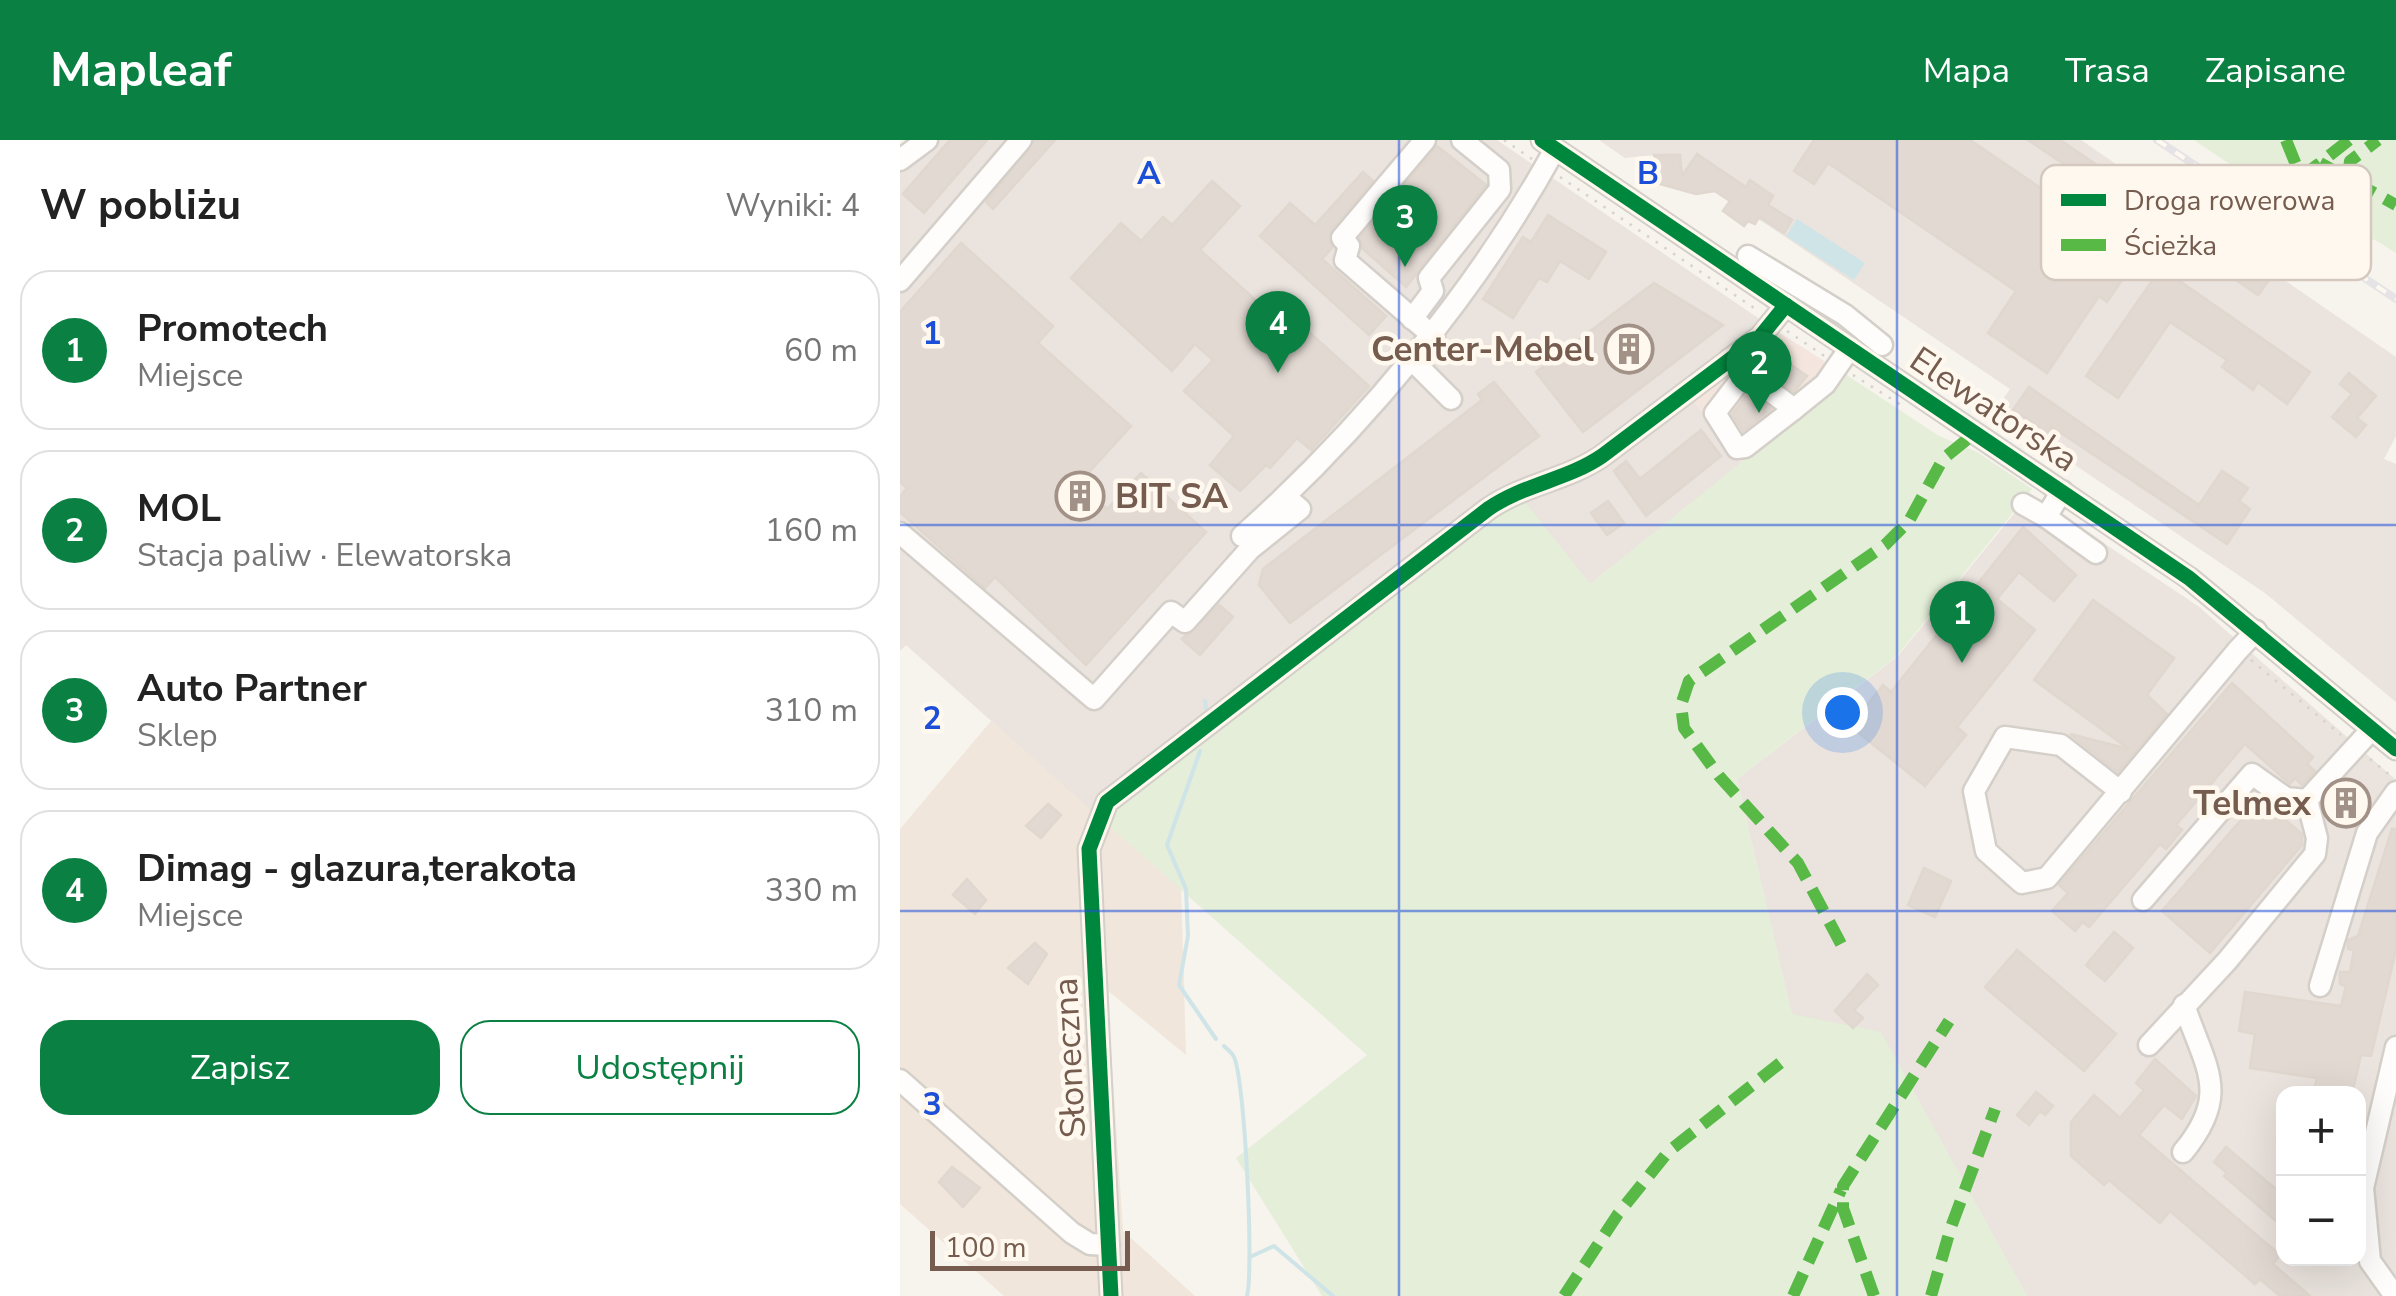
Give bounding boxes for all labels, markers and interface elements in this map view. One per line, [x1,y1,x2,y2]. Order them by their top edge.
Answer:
text: Mapleaf [50,37,232,103]
text: Mapa [1923,47,2010,94]
text: Trasa [2065,47,2150,94]
text: Zapisane [2205,47,2346,94]
text: A [1137,152,1161,195]
text: B [1637,152,1659,195]
legend [2041,165,2371,280]
text: W pobliżu [40,177,241,234]
text: Droga rowerowa [2124,182,2335,220]
text: Wyniki: 4 [725,184,860,227]
pin: 3 [1372,184,1438,267]
text: Ścieżka [2124,227,2217,265]
pin: 4 [1246,290,1310,373]
text: Promotech [137,303,328,354]
text: 1 [922,312,942,355]
building icon: Center-Mebel [1603,323,1655,375]
place label: Center-Mebel [1371,326,1594,373]
text: 1 [65,329,84,372]
text: 60 m [784,329,858,372]
pin: 2 [1726,330,1792,413]
street label: Elewatorska [1900,336,2087,483]
text: Miejsce [137,354,243,397]
building icon: BIT SA [1054,470,1106,522]
place label: BIT SA [1115,473,1229,520]
text: MOL [137,483,221,534]
text: 2 [65,509,84,552]
text: 160 m [765,509,858,552]
text: Stacja paliw · Elewatorska [137,534,512,577]
pin: 1 [1930,580,1994,663]
text: Auto Partner [137,663,367,714]
your location [1817,687,1868,738]
text: 3 [65,689,84,732]
text: 310 m [765,689,858,732]
text: 2 [922,697,942,740]
text: Sklep [137,714,218,757]
building icon: Telmex [2320,777,2372,829]
place label: Telmex [2193,780,2312,827]
text: Dimag - glazura,terakota [137,843,577,894]
text: 4 [65,869,84,912]
text: 330 m [765,869,858,912]
text: Miejsce [137,894,243,937]
street label: Słoneczna [1042,977,1097,1139]
button: Zapisz [40,1020,440,1115]
button: Udostępnij [460,1020,860,1115]
text: 3 [922,1083,942,1126]
map controls [2276,1086,2366,1266]
button: + [2276,1086,2366,1176]
button: − [2276,1176,2366,1266]
scale bar [930,1226,1130,1270]
text: 100 m [945,1229,1027,1267]

